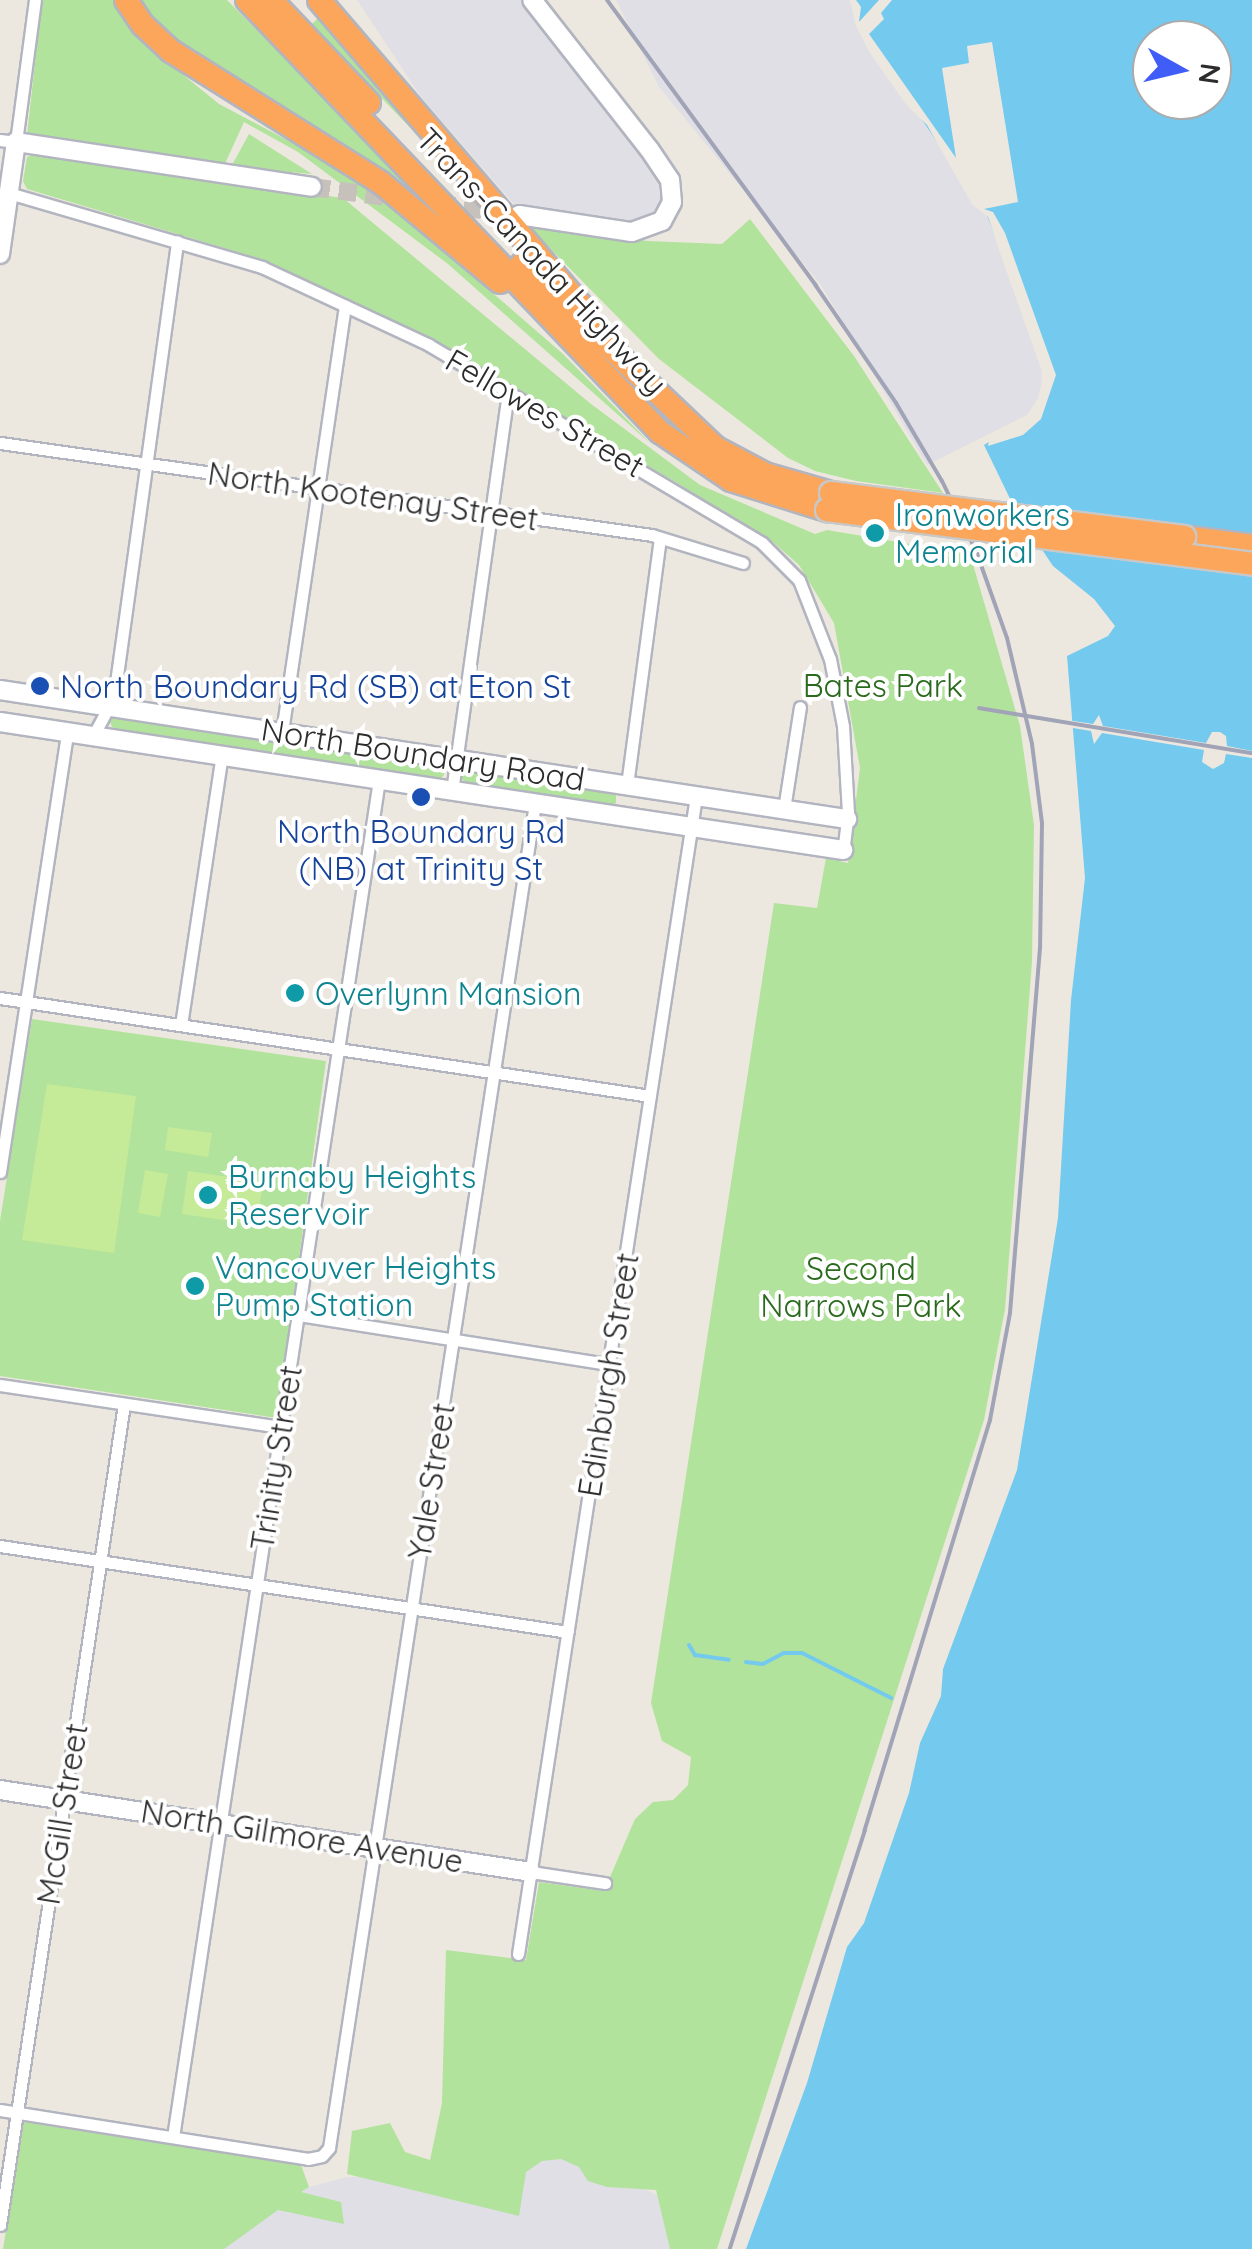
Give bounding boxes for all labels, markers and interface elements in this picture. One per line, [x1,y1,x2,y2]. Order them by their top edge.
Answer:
north arrow [1132,20,1232,120]
text: N [1191,61,1229,87]
street label: Trans-Canada Highway [409,120,675,402]
street label: Fellowes Street [439,341,651,485]
street label: North Kootenay Street [205,454,541,538]
place label: Ironworkers Memorial [895,496,1070,571]
marker: Ironworkers Memorial [864,522,886,544]
park label: Bates Park [803,666,963,704]
place label: North Boundary Rd (SB) at Eton St [60,667,572,705]
marker: North Boundary Rd (SB) at Eton St [29,675,51,697]
street label: North Boundary Road [259,709,587,799]
marker: North Boundary Rd (NB) at Trinity St [410,786,432,808]
place label: North Boundary Rd (NB) at Trinity St [277,813,565,888]
place label: Overlynn Mansion [315,974,581,1012]
marker: Overlynn Mansion [284,982,306,1004]
place label: Burnaby Heights Reservoir [228,1158,476,1233]
marker: Burnaby Heights Reservoir [197,1184,219,1206]
place label: Vancouver Heights Pump Station [215,1249,496,1324]
street label: Edinburgh Street [570,1250,646,1500]
park label: Second Narrows Park [760,1250,962,1325]
marker: Vancouver Heights Pump Station [184,1275,206,1297]
street label: Trinity Street [242,1363,310,1553]
street label: Yale Street [400,1400,462,1562]
street label: McGill Street [29,1721,95,1907]
street label: North Gilmore Avenue [138,1792,466,1880]

